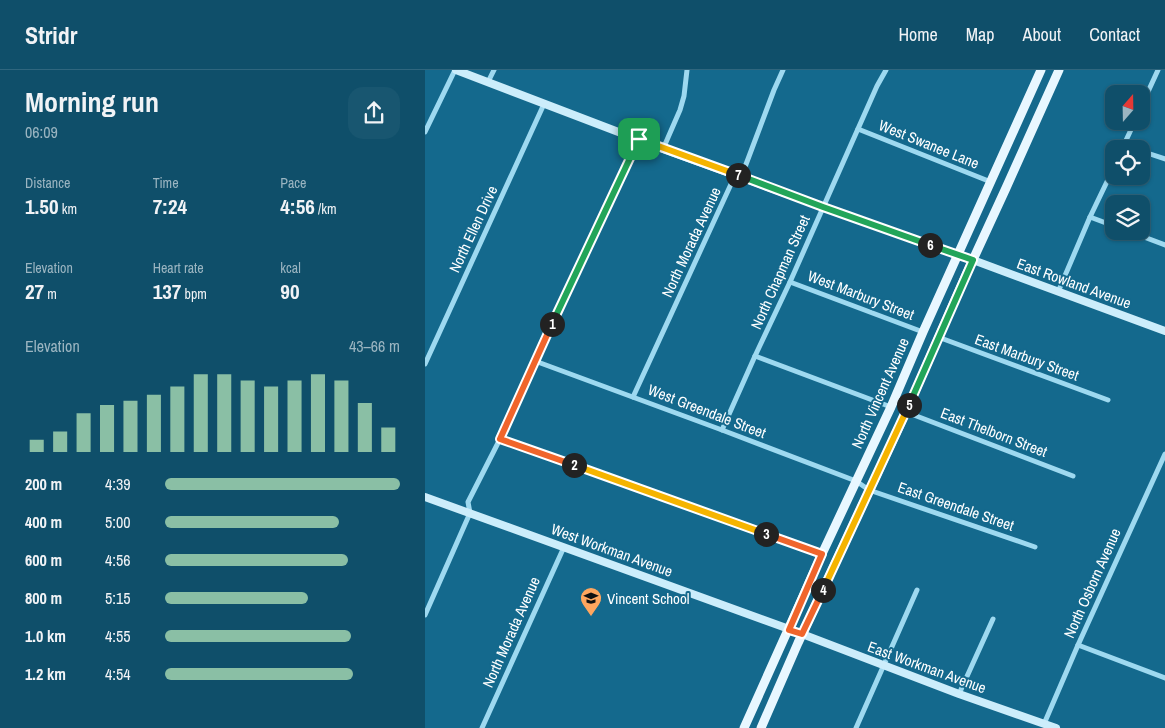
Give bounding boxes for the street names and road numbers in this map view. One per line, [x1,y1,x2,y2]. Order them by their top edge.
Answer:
street label: West Swanee Lane [876,114,982,174]
street label: North Ellen Drive [444,182,502,276]
street label: North Morada Avenue [656,183,726,301]
street label: North Chapman Street [745,211,815,332]
street label: East Rowland Avenue [1014,253,1134,313]
street label: West Marbury Street [805,265,918,325]
street label: East Marbury Street [972,328,1083,386]
street label: North Vincent Avenue [846,334,914,452]
street label: West Greendale Street [645,379,770,443]
street label: East Thelborn Street [938,402,1051,462]
street label: East Greendale Street [895,476,1018,536]
street label: West Workman Avenue [548,518,676,582]
street label: North Osborn Avenue [1058,525,1126,641]
street label: North Morada Avenue [477,573,545,691]
street label: East Workman Avenue [865,636,989,698]

